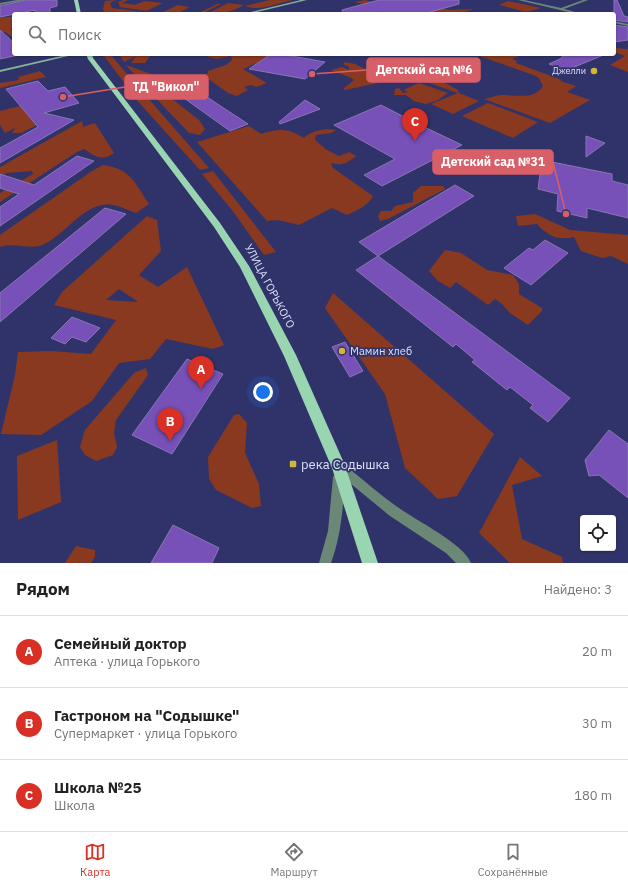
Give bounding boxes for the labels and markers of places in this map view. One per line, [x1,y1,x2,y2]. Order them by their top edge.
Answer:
callout: Детский сад №6 [367,58,480,82]
place label: Джелли [552,65,586,76]
marker: Джелли [589,66,599,76]
callout: ТД "Викол" [125,75,208,99]
pin: C [402,108,428,141]
callout: Детский сад №31 [433,150,553,174]
place label: Мамин хлеб [350,344,412,358]
marker: Мамин хлеб [337,346,347,356]
pin: A [188,356,214,389]
pin: B [157,408,183,441]
place label: река Содышка [301,456,390,473]
marker: река Содышка [288,459,298,469]

